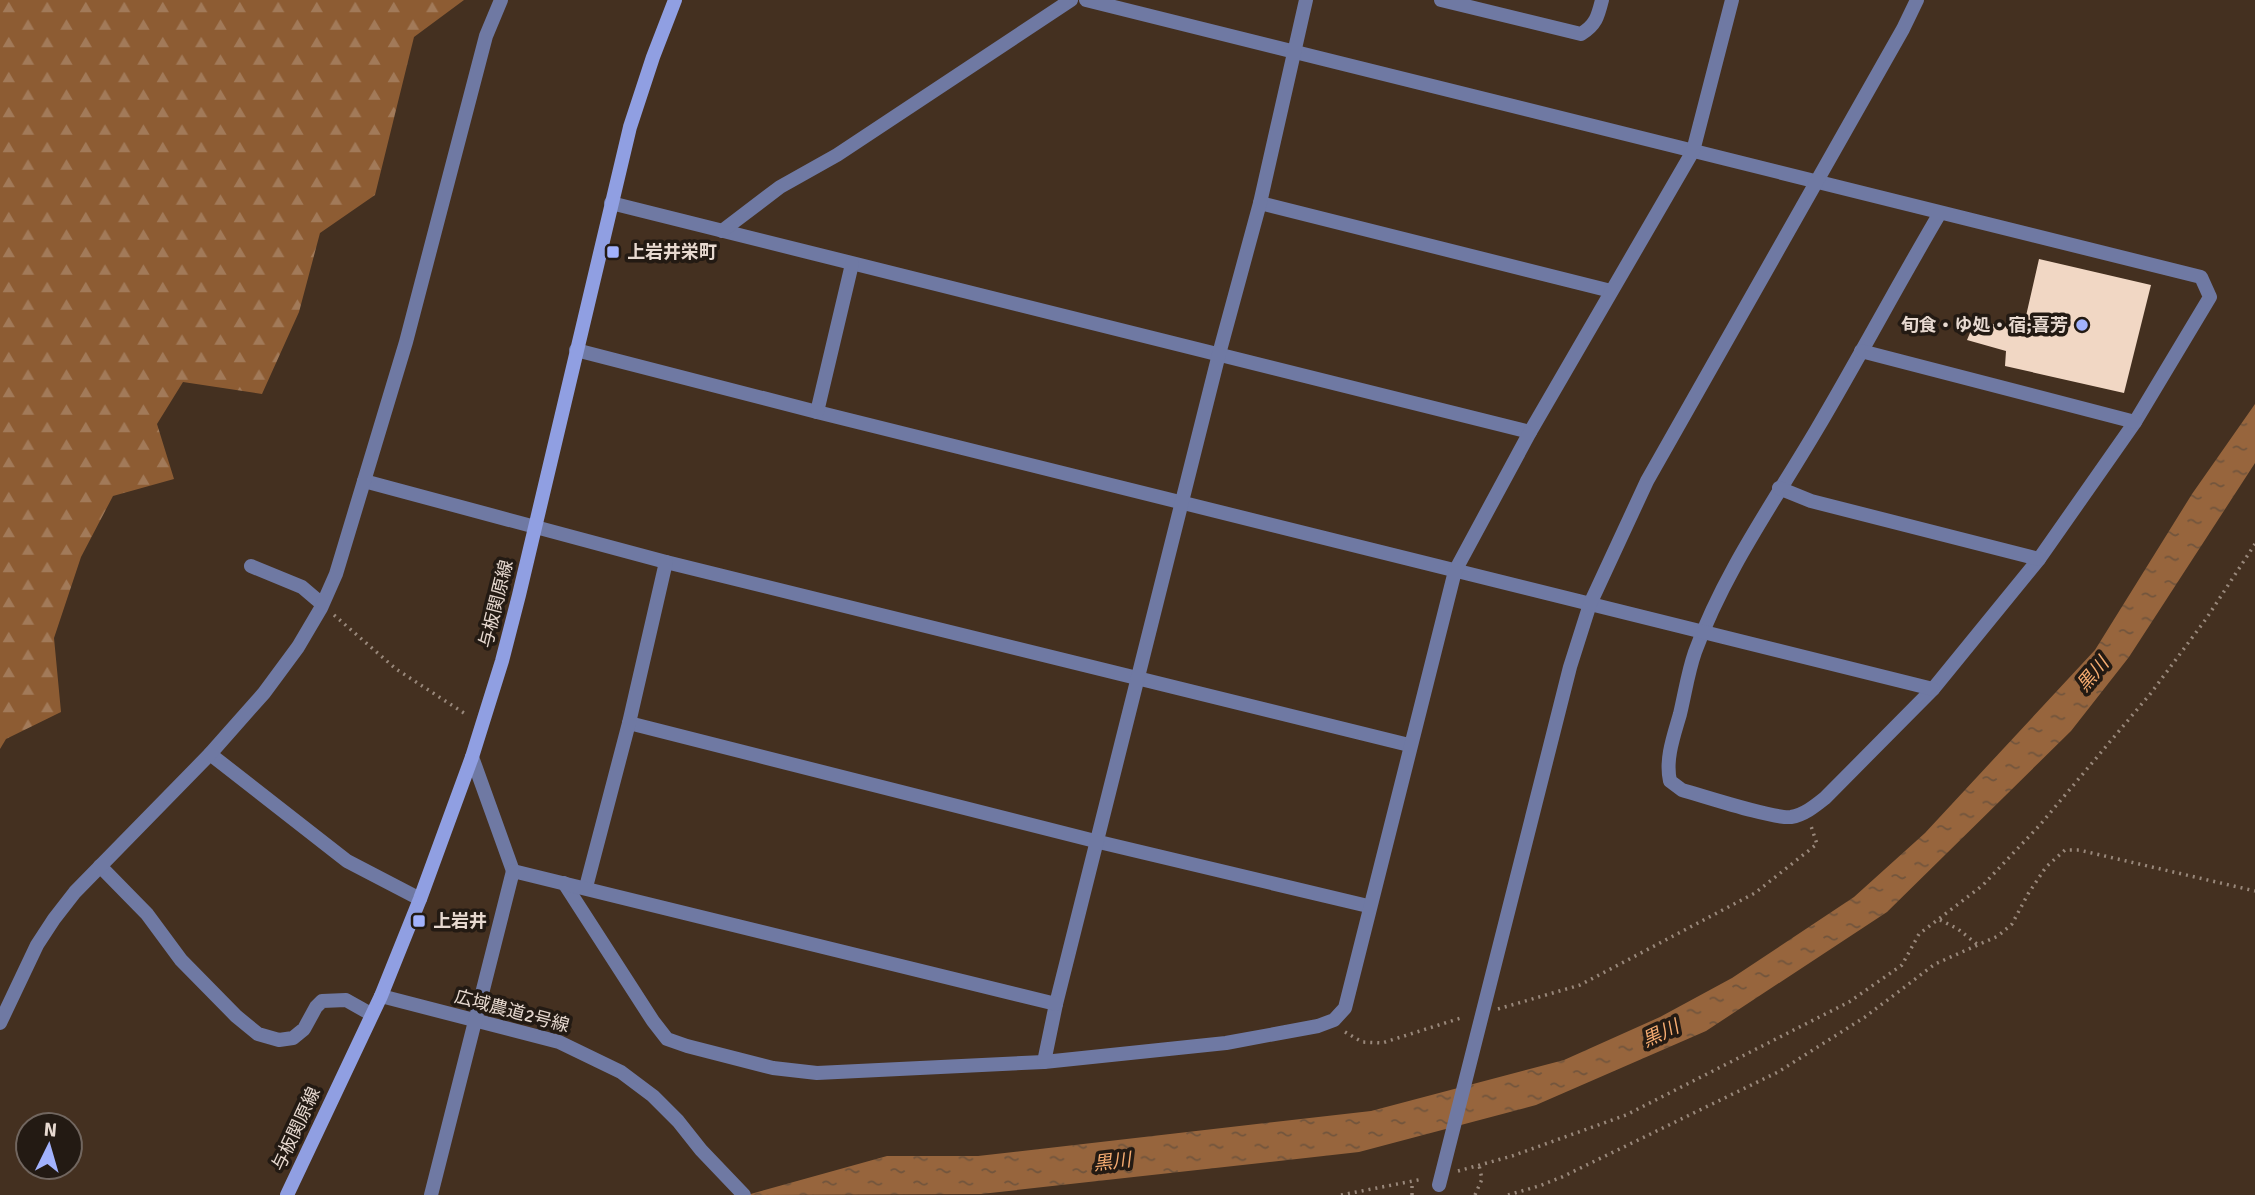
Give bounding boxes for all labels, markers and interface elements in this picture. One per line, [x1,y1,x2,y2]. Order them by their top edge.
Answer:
place label: 上岩井栄町 [627,241,717,263]
marker: 上岩井栄町 [605,244,621,260]
place label: 旬食・ゆ処・宿;喜芳 [1901,314,2068,336]
marker: 旬食・ゆ処・宿;喜芳 [2074,317,2090,333]
street label: 与板関原線 [474,558,518,650]
water label: 黒川 [2071,651,2115,697]
place label: 上岩井 [433,910,487,932]
marker: 上岩井 [411,913,427,929]
street label: 広域農道2号線 [452,985,572,1037]
water label: 黒川 [1638,1014,1685,1053]
street label: 与板関原線 [267,1084,325,1174]
north arrow [14,1111,84,1181]
text: N [43,1118,58,1143]
water label: 黒川 [1092,1148,1134,1176]

